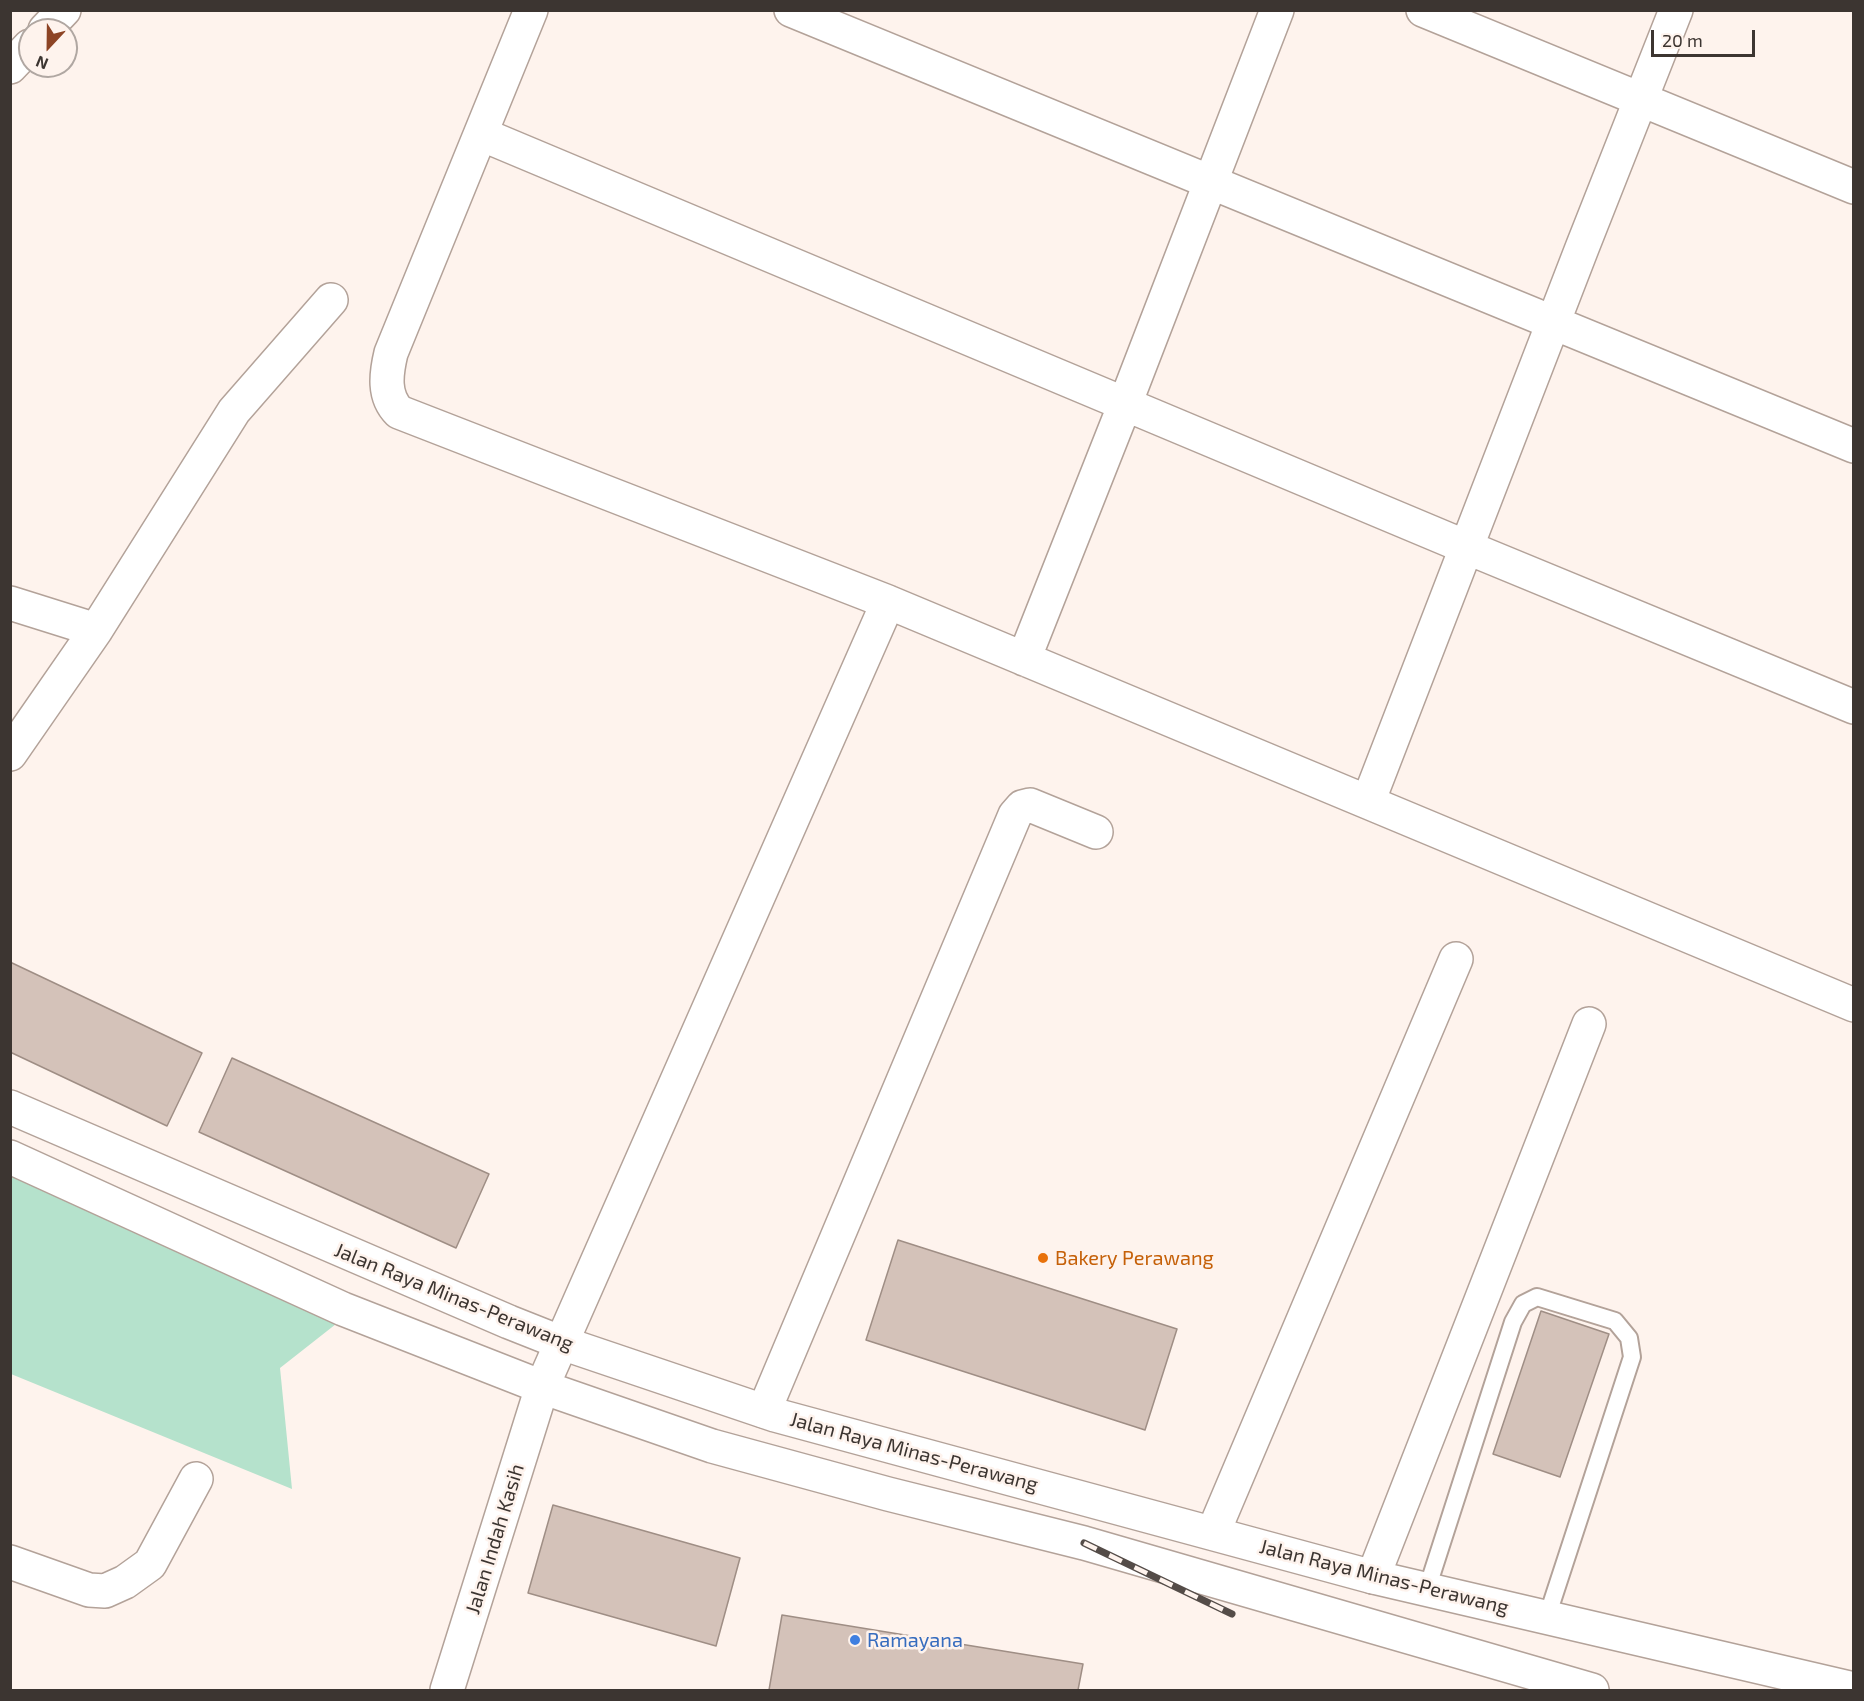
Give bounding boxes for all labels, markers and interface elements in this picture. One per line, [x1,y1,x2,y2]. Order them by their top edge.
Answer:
north arrow [18,18,78,78]
scale bar [1654,18,1758,56]
text: 20 m [1662,29,1703,51]
text: N [33,52,51,74]
street label: Jalan Raya Minas-Perawang [331,1238,577,1356]
place label: Bakery Perawang [1055,1246,1214,1270]
marker: Bakery Perawang [1036,1251,1050,1265]
street label: Jalan Raya Minas-Perawang [787,1407,1041,1497]
street label: Jalan Indah Kasih [461,1461,529,1617]
street label: Jalan Raya Minas-Perawang [1257,1534,1511,1620]
place label: Ramayana [867,1628,963,1652]
marker: Ramayana [848,1633,862,1647]

